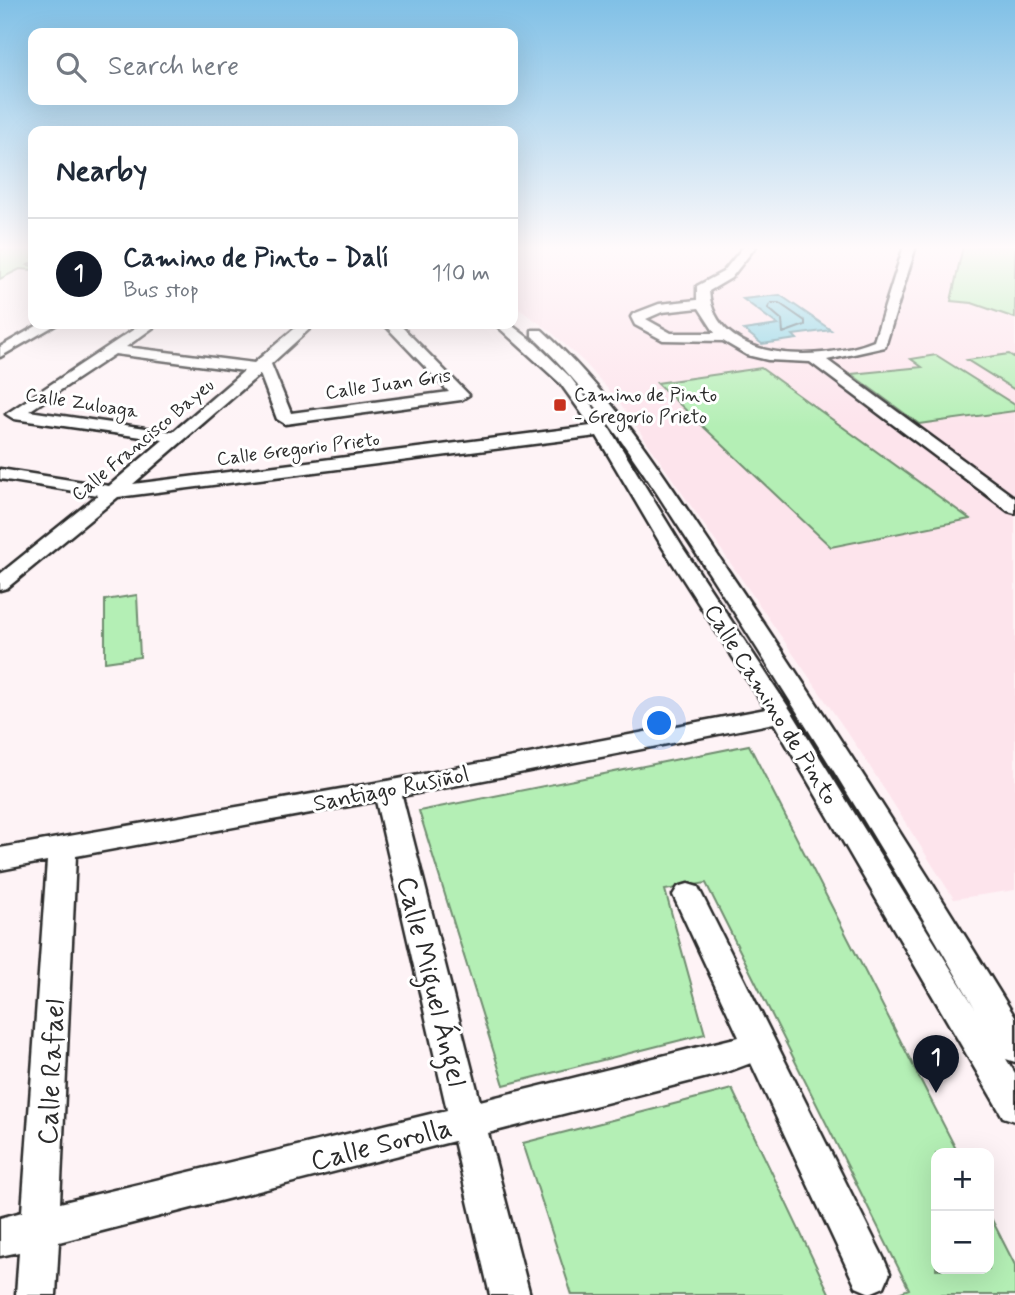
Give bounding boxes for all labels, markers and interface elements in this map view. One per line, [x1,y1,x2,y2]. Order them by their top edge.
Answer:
search box [28,28,518,105]
icon: search [52,48,90,86]
text: Search here [108,50,239,84]
text: Nearby [56,152,147,191]
text: Camino de Pinto - Dalí [123,242,389,276]
text: 1 [74,259,84,289]
text: 110 m [431,259,490,289]
text: Bus stop [123,276,199,306]
street label: Calle Juan Gris [324,363,453,406]
street label: Calle Francisco Bayeu [66,373,220,507]
street label: Calle Zuloaga [23,382,141,427]
place label: Camino de Pinto - Gregorio Prieto [574,383,717,432]
marker: Camino de Pinto - Gregorio Prieto [552,397,568,413]
street label: Calle Gregorio Prieto [215,427,381,474]
street label: Calle Camino de Pinto [696,599,844,811]
your location [642,706,676,740]
street label: Santiago Rusiñol [311,760,472,820]
street label: Calle Miguel Ángel [384,872,476,1091]
street label: Calle Rafael [30,998,75,1146]
pin: 1 [913,1035,959,1093]
street label: Calle Sorolla [307,1110,456,1181]
map controls [931,1148,994,1274]
button: + [931,1148,994,1211]
button: − [931,1211,994,1274]

